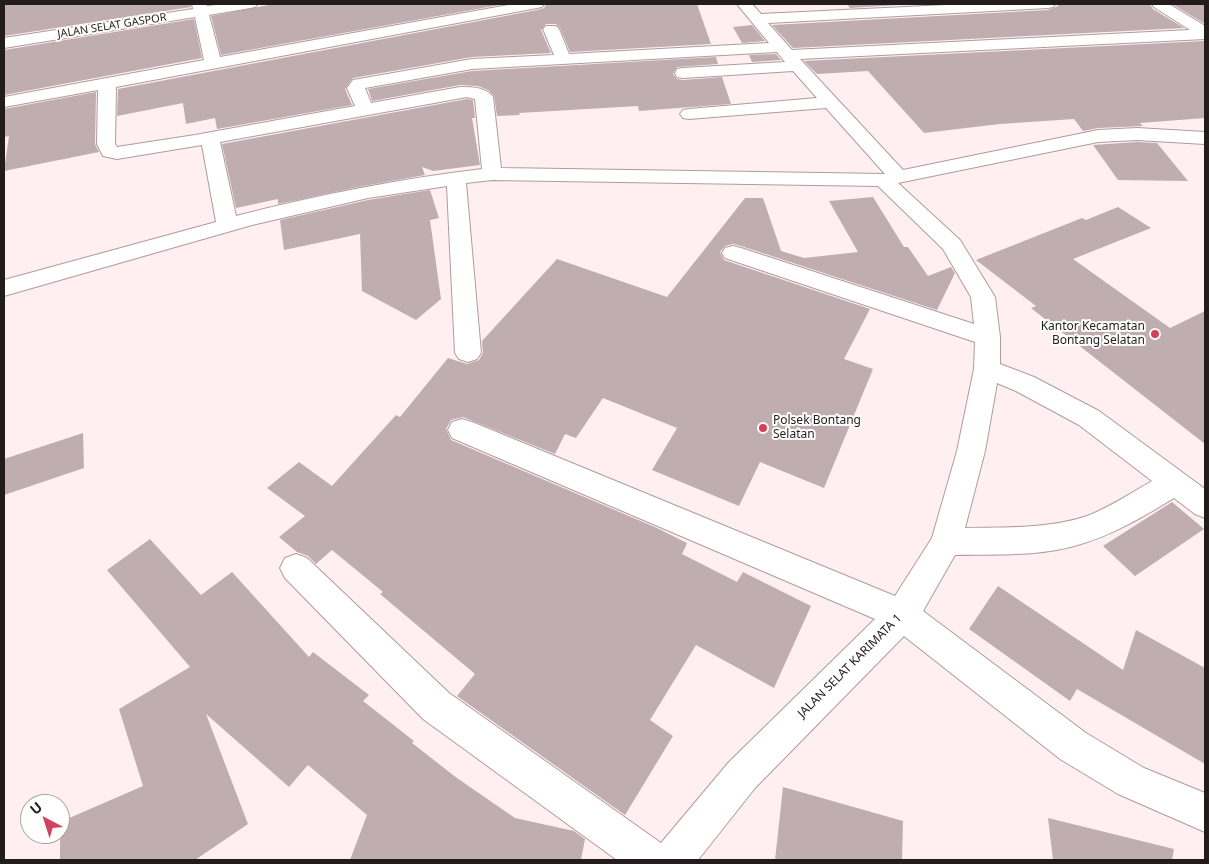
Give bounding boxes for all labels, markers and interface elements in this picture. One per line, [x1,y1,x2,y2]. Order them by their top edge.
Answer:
street label: JALAN SELAT GASPOR [56,11,168,41]
place label: Kantor Kecamatan Bontang Selatan [1041,320,1145,348]
marker: Kantor Kecamatan Bontang Selatan [1149,328,1161,340]
place label: Polsek Bontang Selatan [773,414,861,442]
marker: Polsek Bontang Selatan [757,422,769,434]
street label: JALAN SELAT KARIMATA 1 [795,611,905,721]
north arrow [20,794,70,844]
text: U [26,797,46,819]

